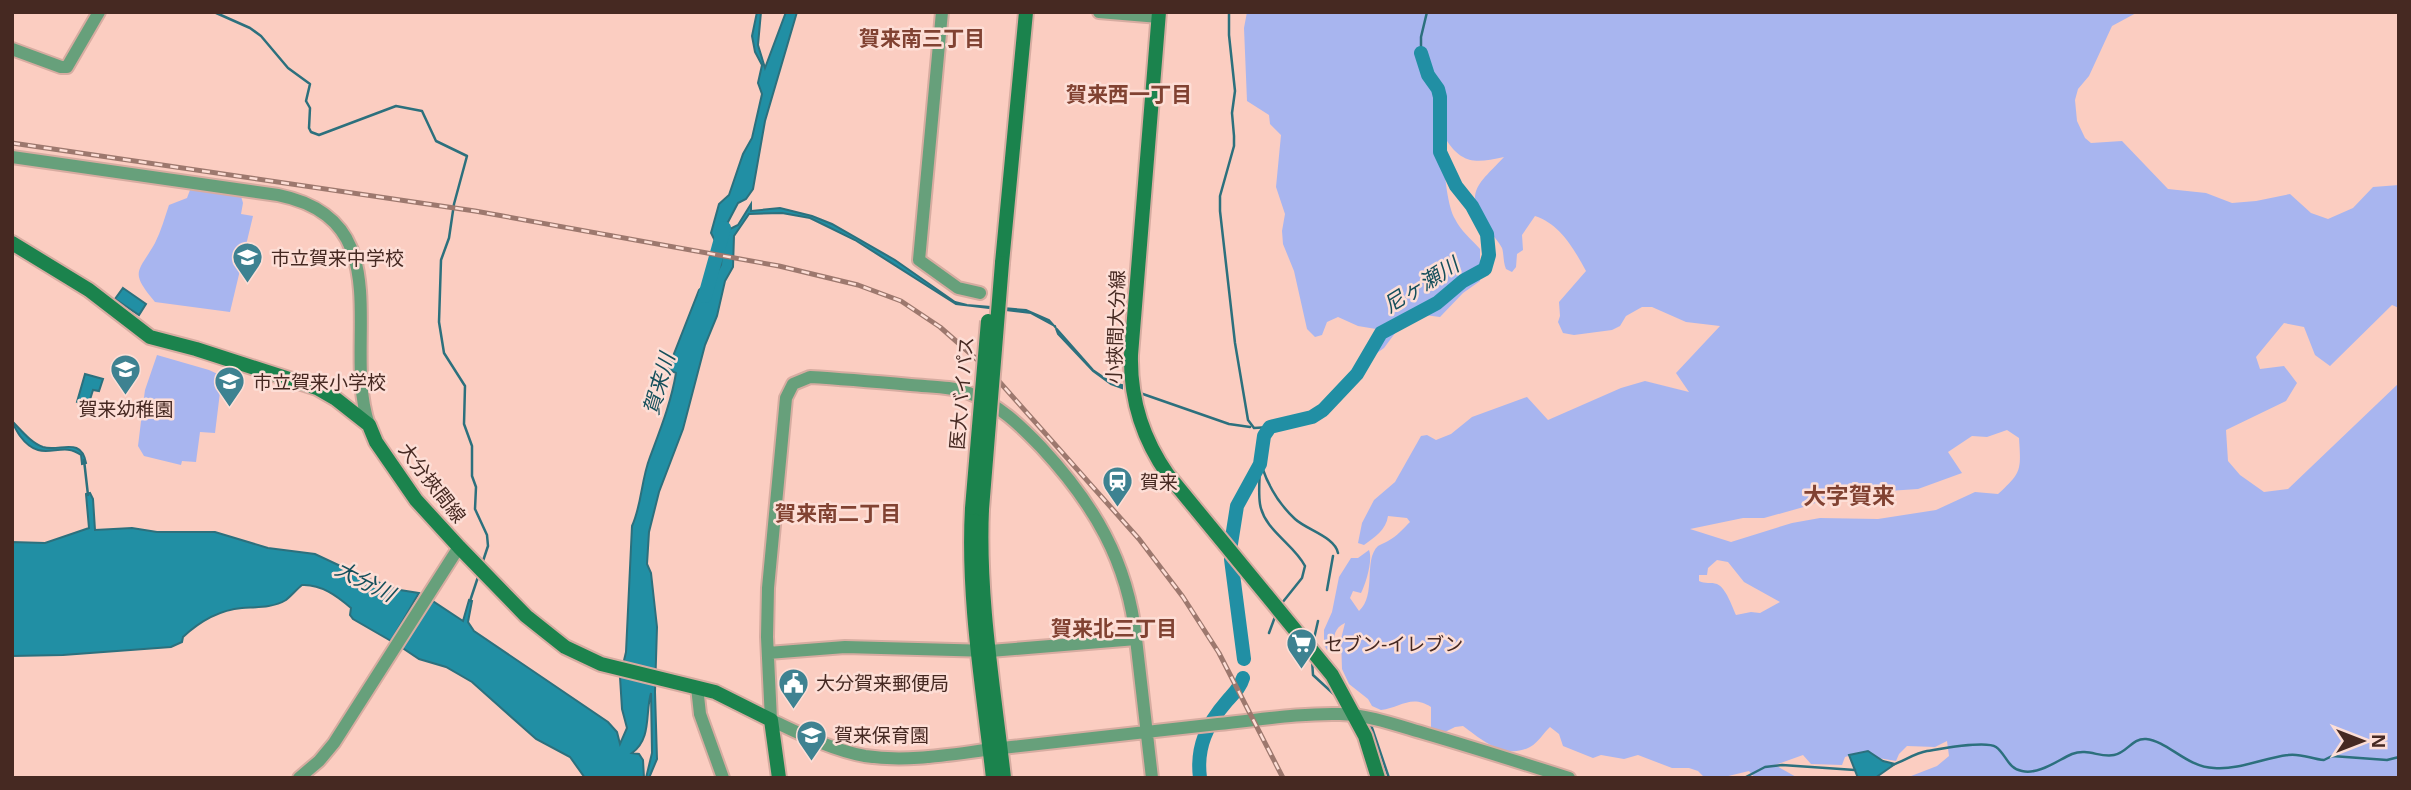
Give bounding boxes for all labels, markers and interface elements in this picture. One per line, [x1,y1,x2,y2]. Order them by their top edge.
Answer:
district label: 賀来南三丁目 [859,27,985,50]
district label: 賀来西一丁目 [1066,83,1192,106]
school or university icon: 市立賀来中学校 [231,241,265,285]
place label: 市立賀来中学校 [271,248,404,269]
water label: 尼ヶ瀬川 [1379,252,1464,317]
street label: 小挾間大分線 [1104,270,1128,384]
street label: 医大バイパス [947,335,977,451]
water label: 賀来川 [639,349,679,417]
school or university icon: 賀来幼稚園 [109,353,143,397]
school or university icon: 市立賀来小学校 [213,365,247,409]
place label: 市立賀来小学校 [253,372,386,393]
place label: 賀来幼稚園 [78,399,174,420]
street label: 大分挾間線 [394,439,470,527]
station icon: 賀来 [1100,465,1134,509]
place label: 賀来 [1140,472,1178,493]
district label: 大字賀来 [1803,483,1895,509]
district label: 賀来南二丁目 [775,502,901,525]
water label: 大分川 [332,556,400,606]
district label: 賀来北三丁目 [1051,617,1177,640]
supermarket icon: セブン-イレブン [1284,627,1318,671]
place label: セブン-イレブン [1324,634,1463,655]
public building icon: 大分賀来郵便局 [776,666,810,710]
place label: 大分賀来郵便局 [816,673,949,694]
north arrow [2327,706,2397,776]
school or university icon: 賀来保育園 [794,718,828,762]
place label: 賀来保育園 [834,725,929,746]
text: N [2368,734,2389,748]

